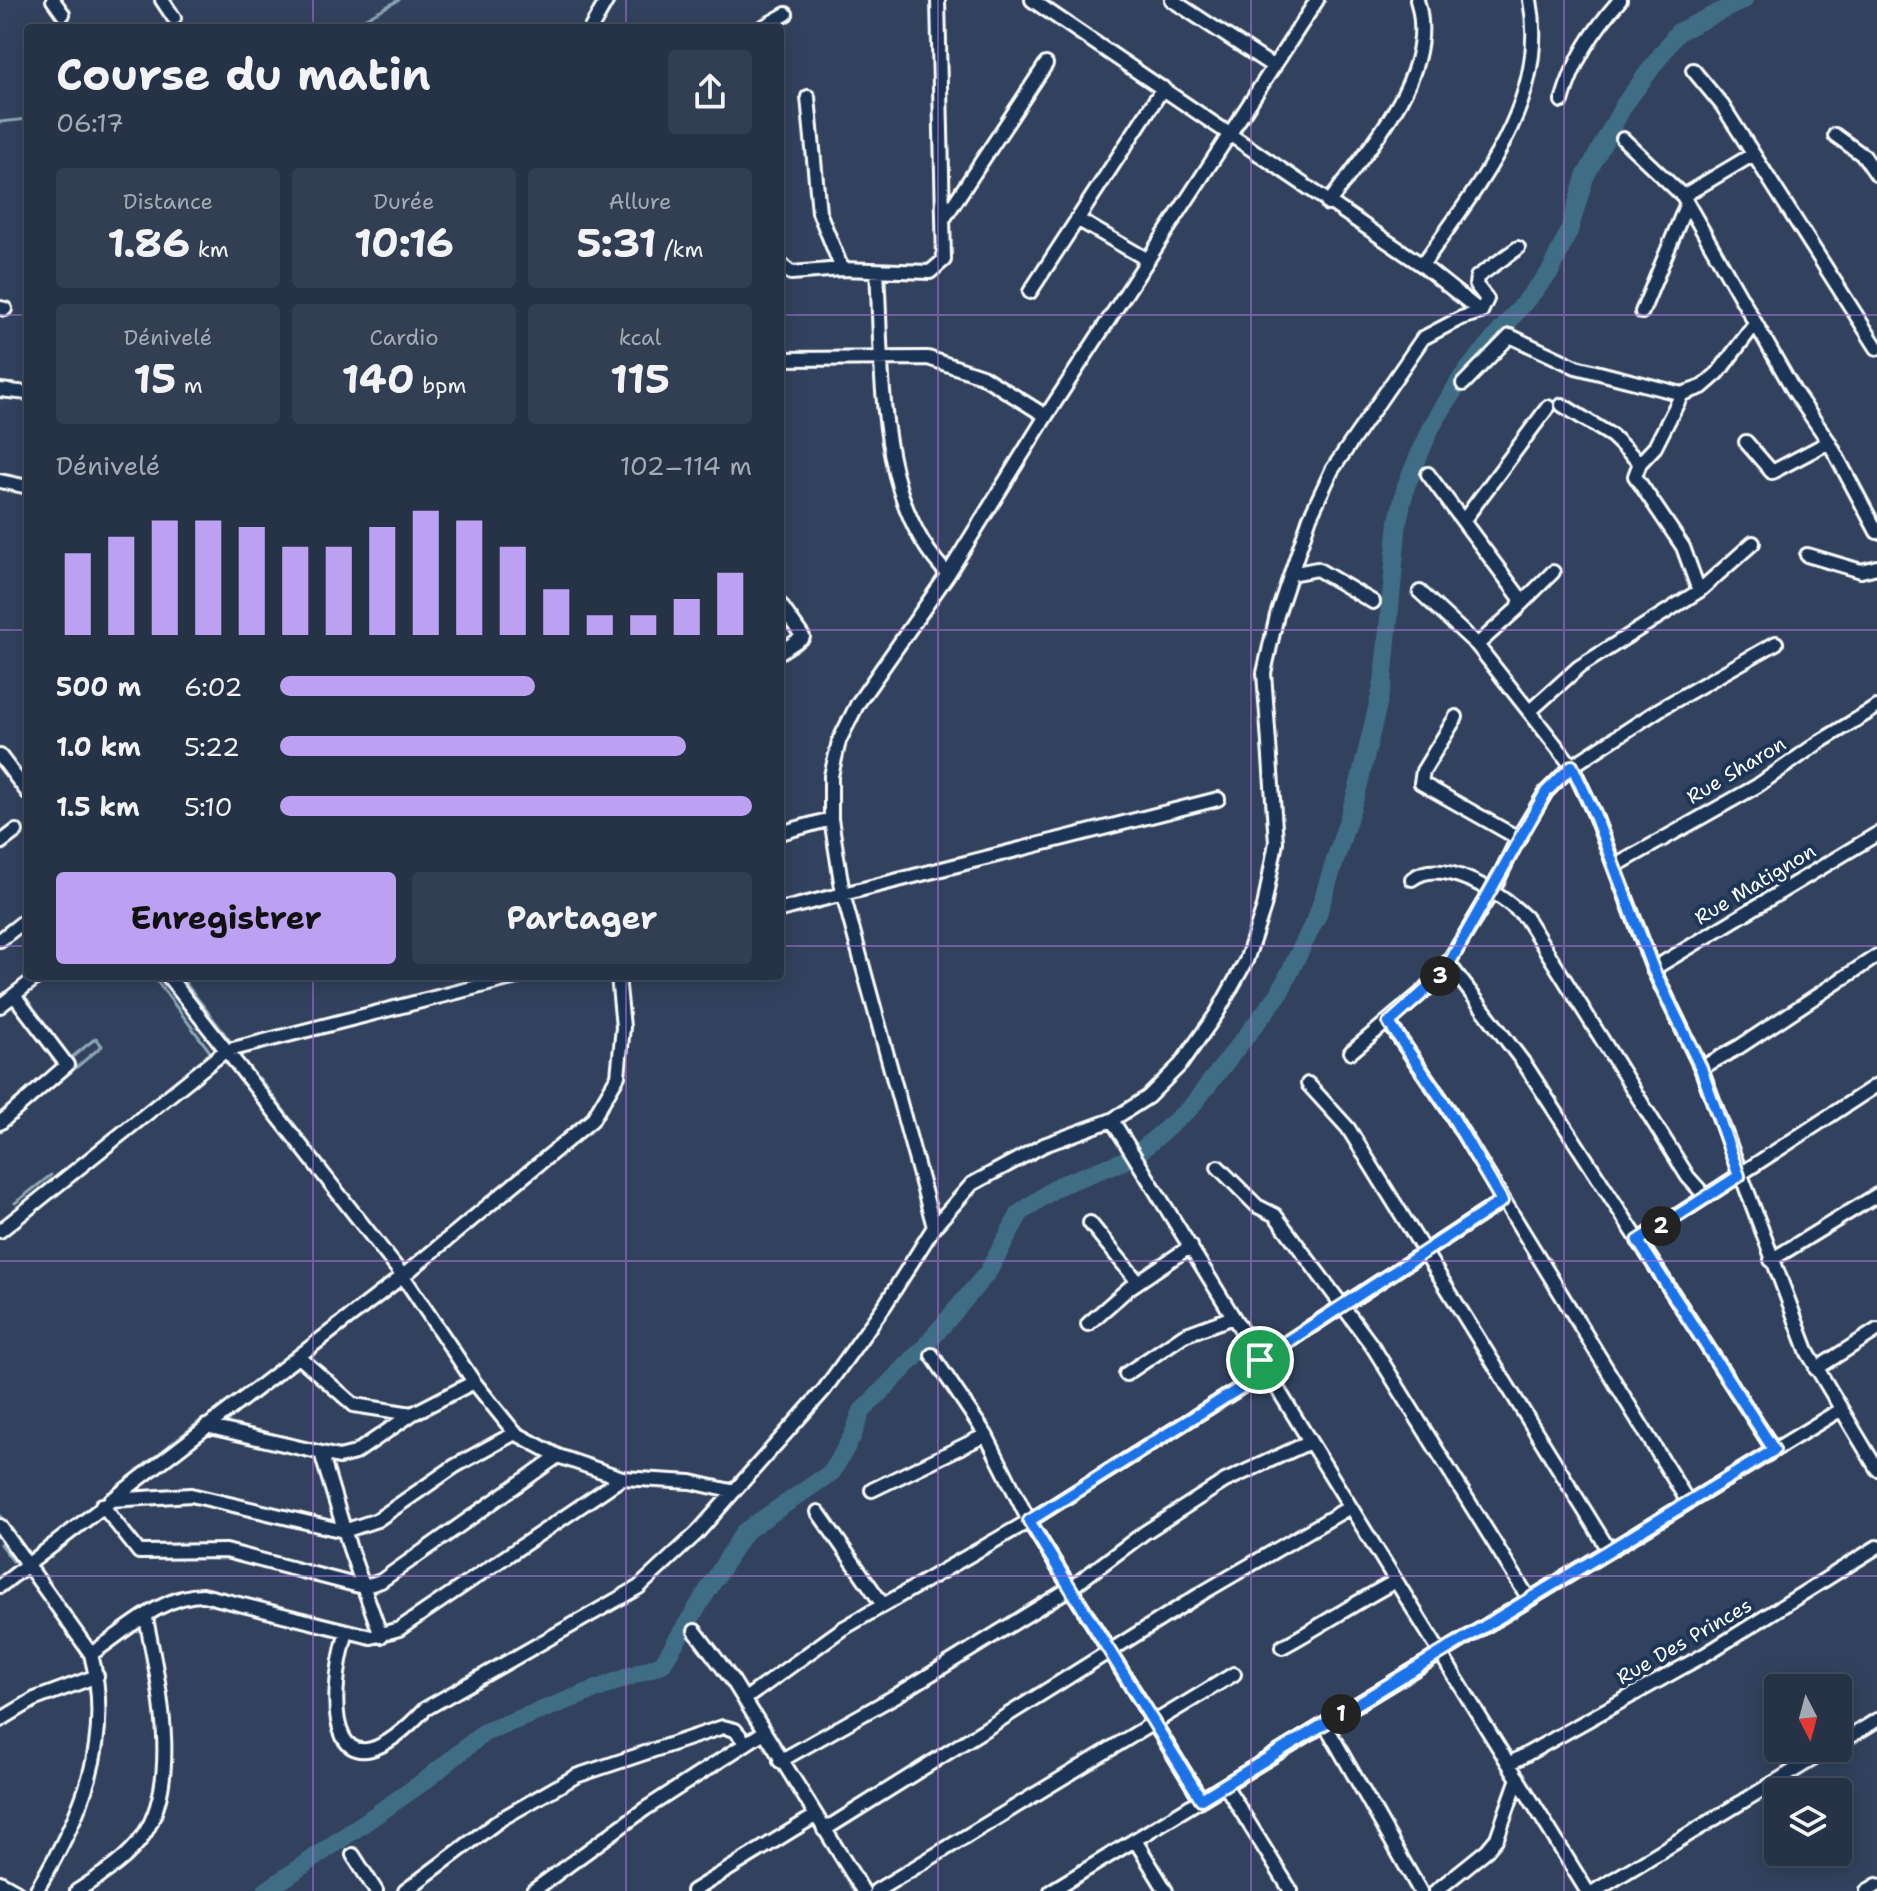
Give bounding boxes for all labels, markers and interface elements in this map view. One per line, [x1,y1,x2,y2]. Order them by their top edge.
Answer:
text: Course du matin [56,45,431,104]
button: share [668,50,752,134]
text: 06:17 [56,105,124,140]
text: Distance [123,187,213,216]
text: Durée [374,187,434,216]
text: Allure [609,187,671,216]
text: 1.86 [107,216,190,270]
text: 10:16 [354,216,454,270]
text: 5:31 [577,216,657,270]
text: km [190,235,229,264]
text: /km [657,235,703,264]
text: Dénivelé [124,323,212,352]
text: Cardio [369,323,439,352]
text: kcal [619,323,661,352]
text: 15 [133,352,176,406]
text: 140 [341,352,415,406]
text: 115 [610,352,670,406]
text: m [176,371,203,400]
text: bpm [415,371,467,400]
text: Dénivelé [56,448,161,483]
text: 102–114 m [620,448,752,483]
text: 500 m [56,669,141,704]
text: 6:02 [184,669,242,704]
text: 1.0 km [56,729,141,764]
text: 5:22 [184,729,240,764]
street label: Rue Sharon [1682,730,1790,810]
text: 1.5 km [56,789,140,824]
text: 5:10 [184,789,233,824]
street label: Rue Matignon [1690,838,1820,930]
button: Enregistrer [56,872,396,964]
button: Partager [412,872,752,964]
pin: 3 [1420,956,1460,996]
text: 3 [1432,961,1448,990]
pin: 2 [1641,1206,1681,1246]
text: 2 [1653,1211,1669,1240]
pin [1226,1326,1294,1394]
icon: arrive [1238,1338,1282,1382]
street label: Rue Des Princes [1612,1592,1756,1690]
north arrow [1764,1674,1852,1762]
map controls [1764,1674,1852,1866]
pin: 1 [1321,1694,1361,1734]
text: 1 [1336,1699,1346,1728]
button: layers [1764,1778,1852,1866]

